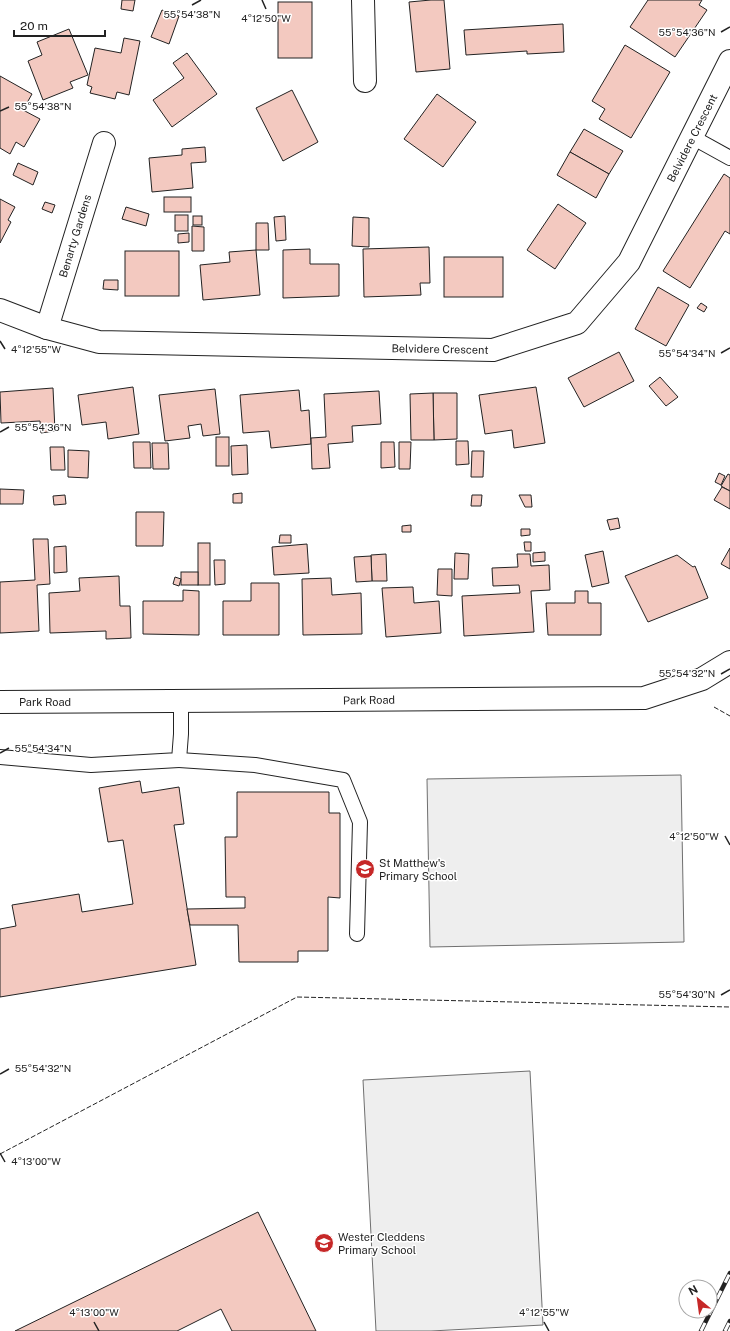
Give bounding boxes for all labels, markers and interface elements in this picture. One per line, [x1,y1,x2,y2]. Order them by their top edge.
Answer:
text: 55°54'38"N [163,8,221,20]
scale bar [14,12,105,38]
text: 4°12'50"W [241,12,291,24]
text: 20 m [20,19,48,33]
text: 55°54'36"N [659,26,715,38]
street label: Belvidere Crescent [665,92,719,184]
text: 55°54'38"N [14,100,72,112]
street label: Benarty Gardens [57,193,93,279]
street label: Belvidere Crescent [391,342,489,356]
text: 4°12'55"W [11,343,61,355]
text: 55°54'34"N [659,347,715,359]
text: 55°54'36"N [15,421,71,433]
text: 55°54'32"N [659,667,715,679]
street label: Park Road [343,694,395,706]
street label: Park Road [19,696,71,708]
text: 55°54'34"N [15,742,71,754]
text: 4°12'50"W [669,830,719,842]
place label: St Matthew's Primary School [379,857,457,882]
school or university icon: St Matthew's Primary School [354,858,376,880]
text: 55°54'30"N [659,988,715,1000]
text: 55°54'32"N [15,1062,71,1074]
text: 4°13'00"W [11,1155,61,1167]
place label: Wester Cleddens Primary School [338,1231,425,1256]
school or university icon: Wester Cleddens Primary School [313,1232,335,1254]
north arrow [678,1279,718,1319]
text: N [686,1283,700,1298]
text: 4°13'00"W [69,1306,119,1318]
text: 4°12'55"W [519,1306,569,1318]

